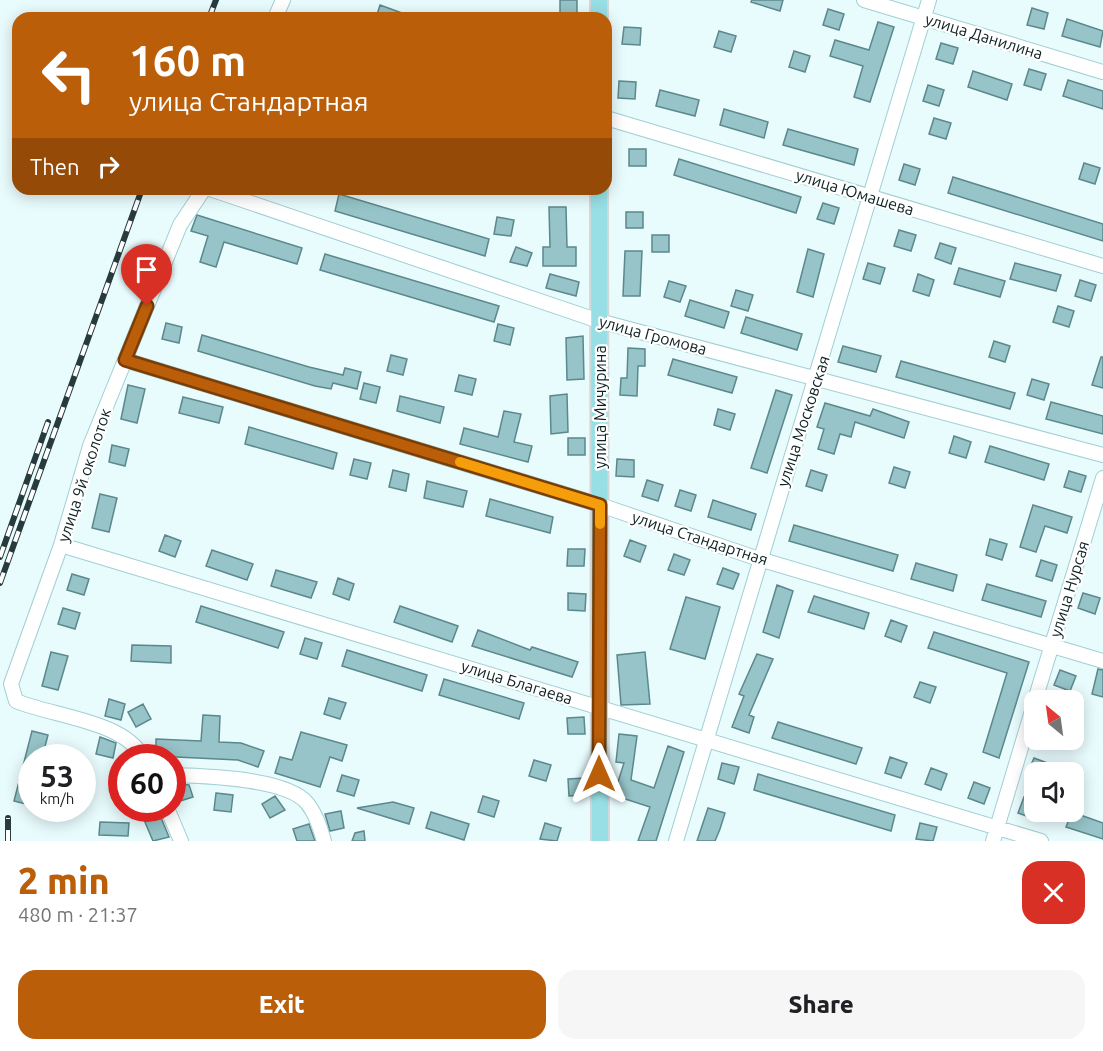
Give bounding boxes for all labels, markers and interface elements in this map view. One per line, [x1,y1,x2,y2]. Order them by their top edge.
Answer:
street label: улица Данилина [923,10,1045,62]
icon: left [30,36,108,114]
text: 160 m [129,37,246,84]
text: улица Стандартная [129,86,368,116]
icon: right [92,150,125,183]
text: Then [30,154,80,179]
street label: улица Юмашева [794,165,916,219]
pin [121,244,172,306]
icon: arrive [130,253,163,286]
street label: улица Громова [597,312,709,358]
street label: улица Мичурина [591,345,609,469]
street label: улица Московская [773,353,833,489]
street label: улица 9й околоток [54,406,114,544]
street label: улица Стандартная [630,508,770,568]
street label: улица Нурсая [1046,539,1092,639]
street label: улица Благаева [459,657,575,707]
north arrow [1024,690,1084,750]
map controls [1024,690,1084,822]
position arrow [567,742,631,806]
speed limit sign: 60 [108,744,186,822]
text: 53 [40,759,74,793]
button: sound [1024,762,1084,822]
text: km/h [40,790,74,807]
text: 2 min [18,860,110,901]
button: close [1022,861,1085,924]
text: 480 m · 21:37 [18,903,138,926]
button: Exit [18,970,546,1039]
button: Share [558,970,1085,1039]

